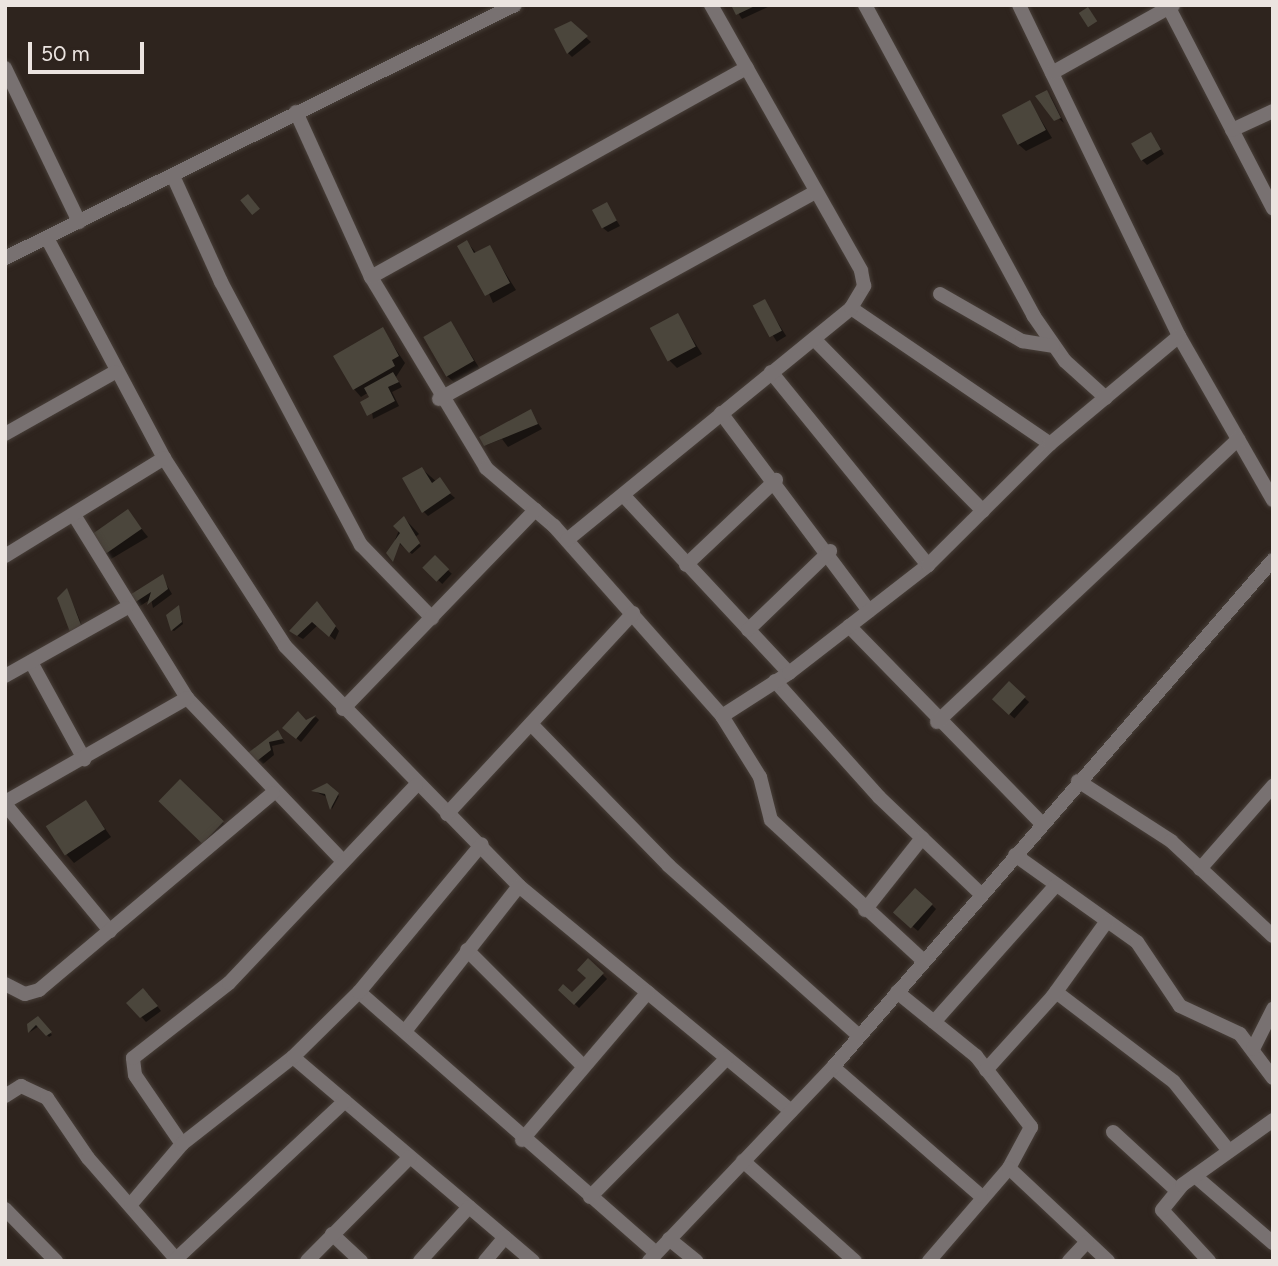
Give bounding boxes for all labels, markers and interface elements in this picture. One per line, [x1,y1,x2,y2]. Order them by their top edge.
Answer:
scale bar [32,28,147,72]
text: 50 m [41,41,90,66]

